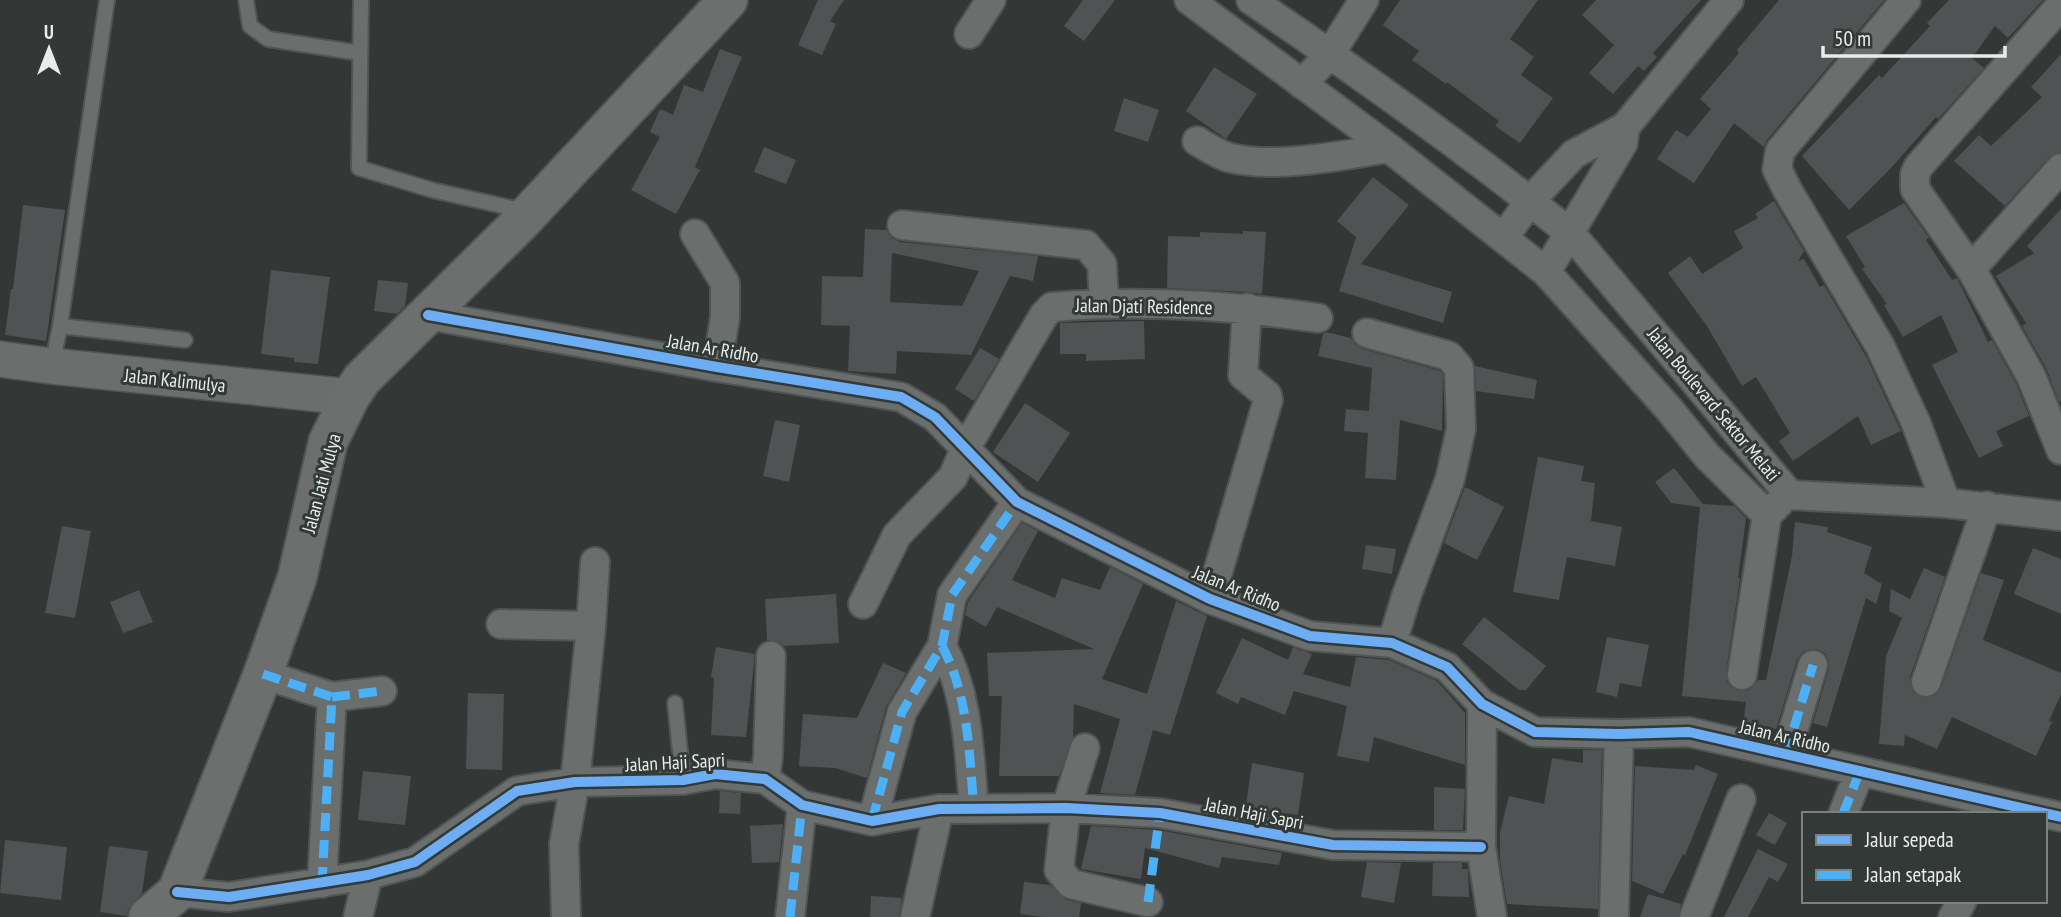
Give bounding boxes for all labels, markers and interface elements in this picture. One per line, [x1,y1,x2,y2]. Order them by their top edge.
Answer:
north arrow [14,14,84,84]
scale bar [1823,14,2005,58]
text: U [44,20,54,44]
text: 50 m [1834,25,1871,52]
street label: Jalan Djati Residence [1074,293,1213,319]
street label: Jalan Boulevard Sektor Melati [1642,321,1785,486]
street label: Jalan Ar Ridho [664,328,761,368]
street label: Jalan Kalimulya [122,363,227,397]
street label: Jalan Jati Mulya [296,431,346,536]
street label: Jalan Ar Ridho [1189,559,1284,616]
street label: Jalan Ar Ridho [1736,714,1833,758]
street label: Jalan Haji Sapri [623,747,726,777]
street label: Jalan Haji Sapri [1202,791,1305,834]
legend [1802,812,2047,903]
text: Jalur sepeda [1864,826,1954,853]
text: Jalan setapak [1864,861,1961,888]

